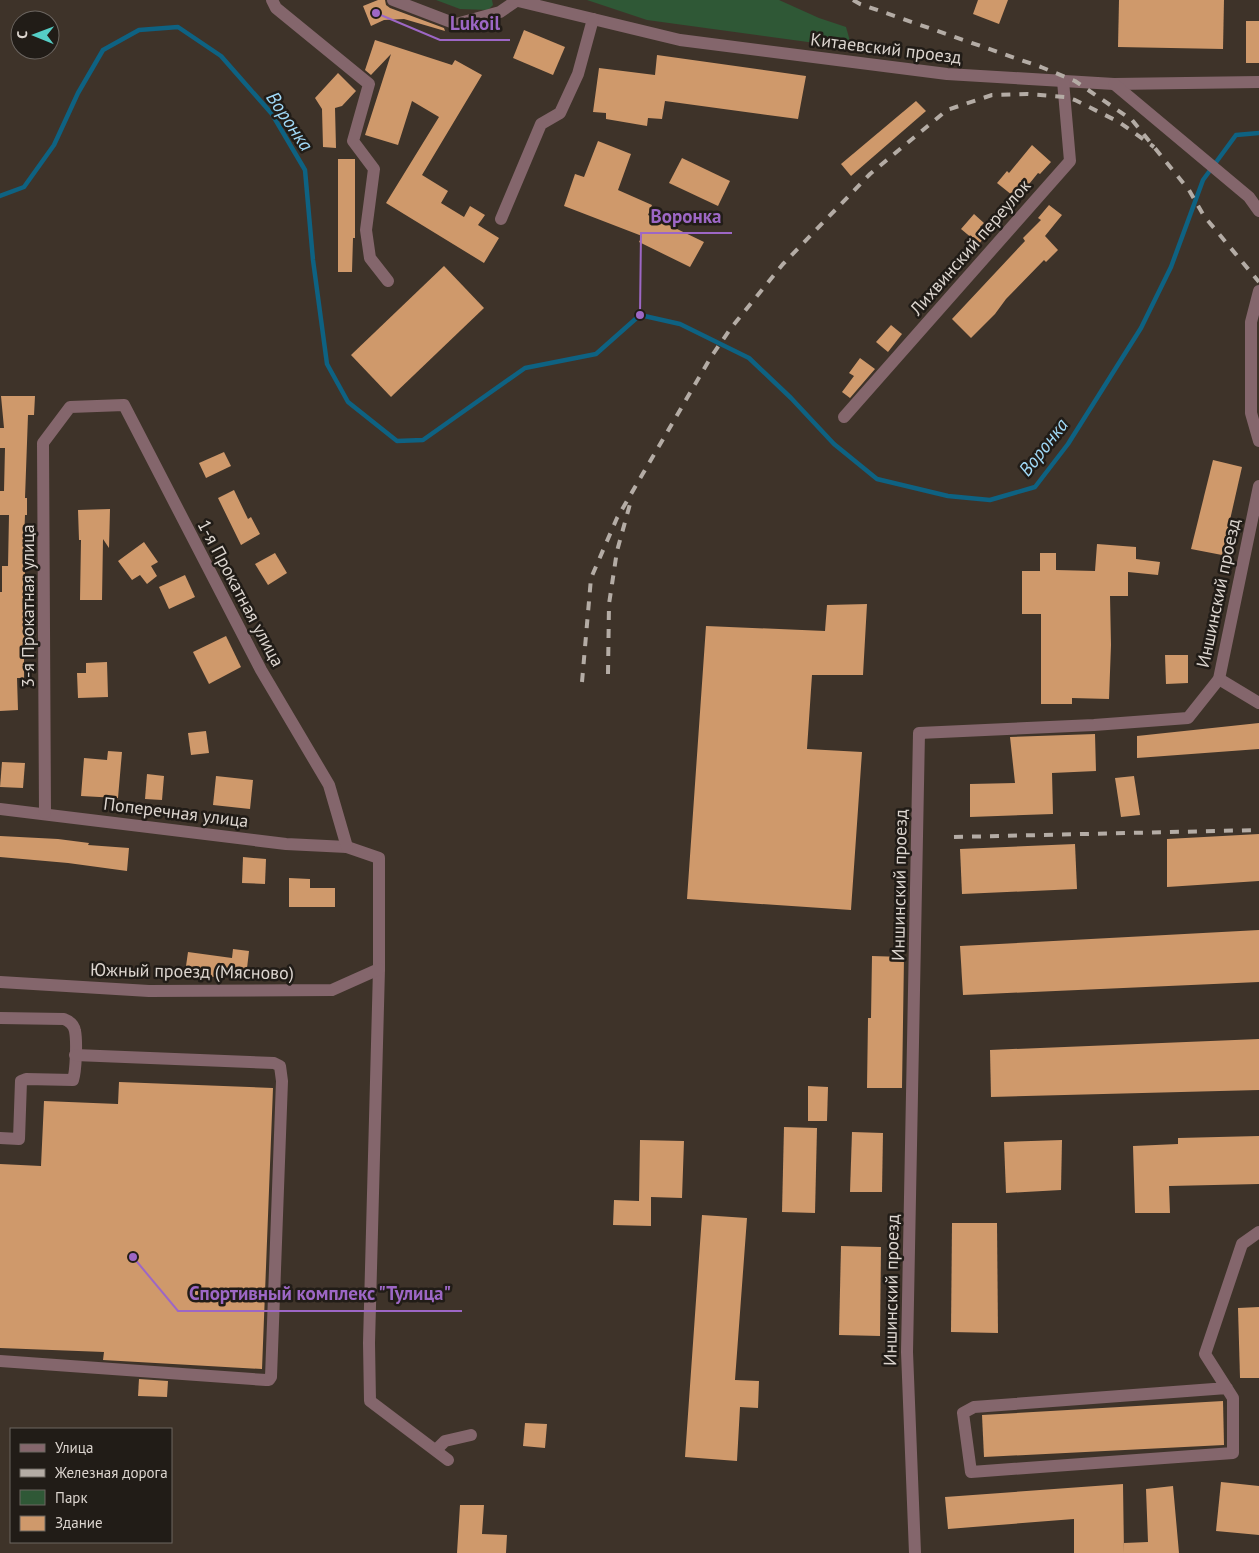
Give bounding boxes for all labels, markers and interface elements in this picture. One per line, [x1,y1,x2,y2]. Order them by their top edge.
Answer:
callout: Lukoil [440,6,510,40]
north arrow [10,10,60,60]
text: Lukoil [450,11,500,35]
street label: Китаевский проезд [809,27,963,69]
text: С [13,31,31,39]
water label: Воронка [261,87,319,156]
street label: Лихвинский переулок [904,174,1036,321]
callout: Воронка [641,199,732,233]
text: Воронка [651,204,721,228]
water label: Воронка [1013,413,1073,481]
street label: 1-я Прокатная улица [192,515,290,671]
street label: Иншинский проезд [1191,516,1245,670]
street label: 3-я Прокатная улица [16,524,39,688]
street label: Поперечная улица [102,792,250,832]
street label: Иншинский проезд [886,809,912,961]
street label: Южный проезд (Мясново) [90,958,294,984]
street label: Иншинский проезд [878,1214,904,1366]
callout: Спортивный комплекс "Тулица" [178,1277,462,1311]
text: Спортивный комплекс "Тулица" [189,1281,451,1305]
legend [10,1428,172,1543]
text: Улица [55,1438,93,1457]
text: Железная дорога [54,1463,168,1482]
text: Парк [55,1488,88,1507]
text: Здание [55,1513,103,1532]

